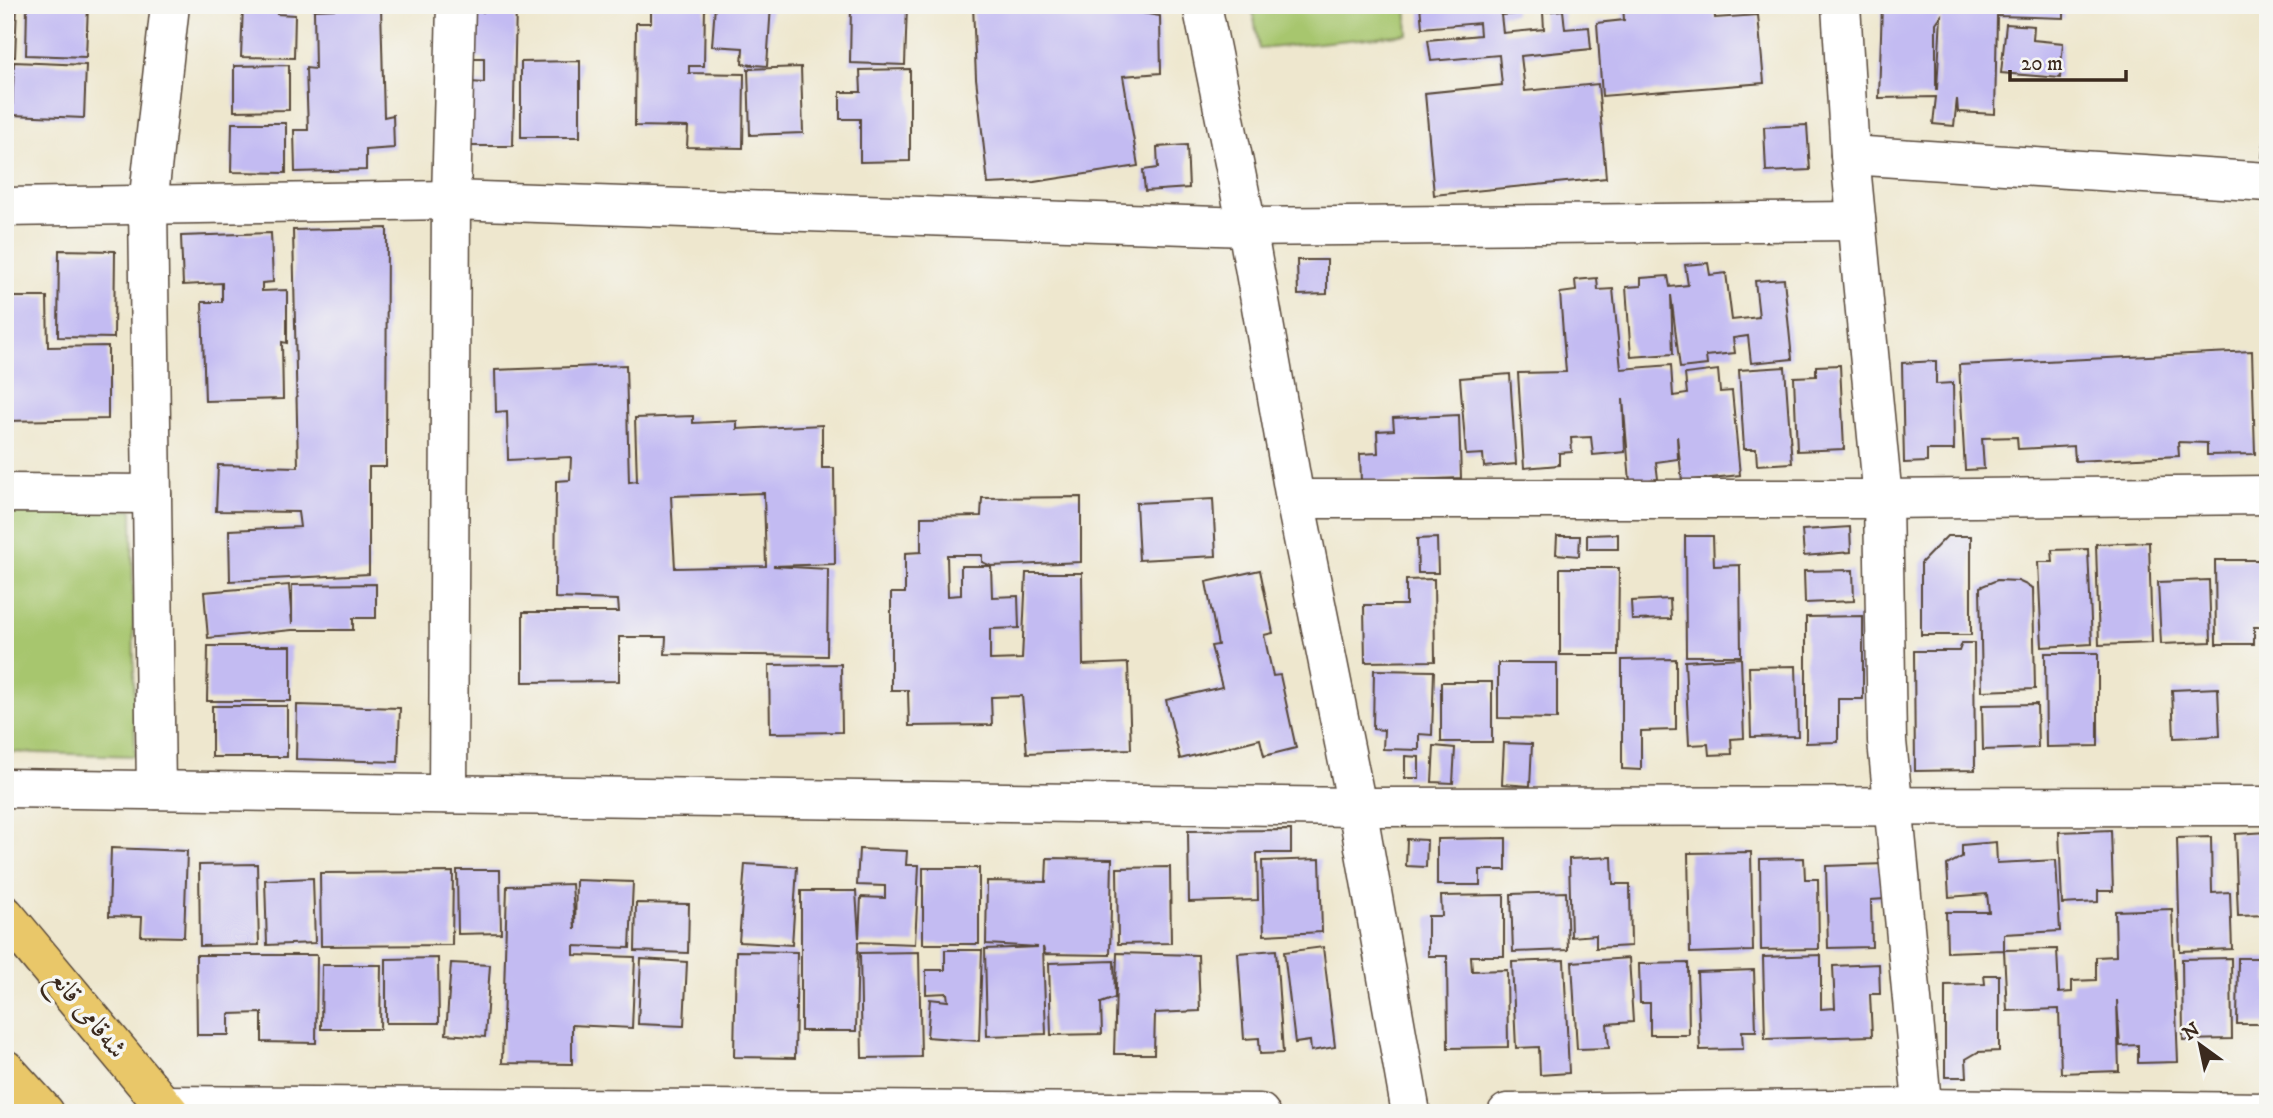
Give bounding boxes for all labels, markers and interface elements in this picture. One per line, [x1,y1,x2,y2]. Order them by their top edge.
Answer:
scale bar [2010,38,2126,82]
text: 20 m [2021,51,2063,77]
street label: شەقامی قانع [36,962,135,1070]
north arrow [2164,1010,2234,1080]
text: N [2179,1018,2205,1046]

